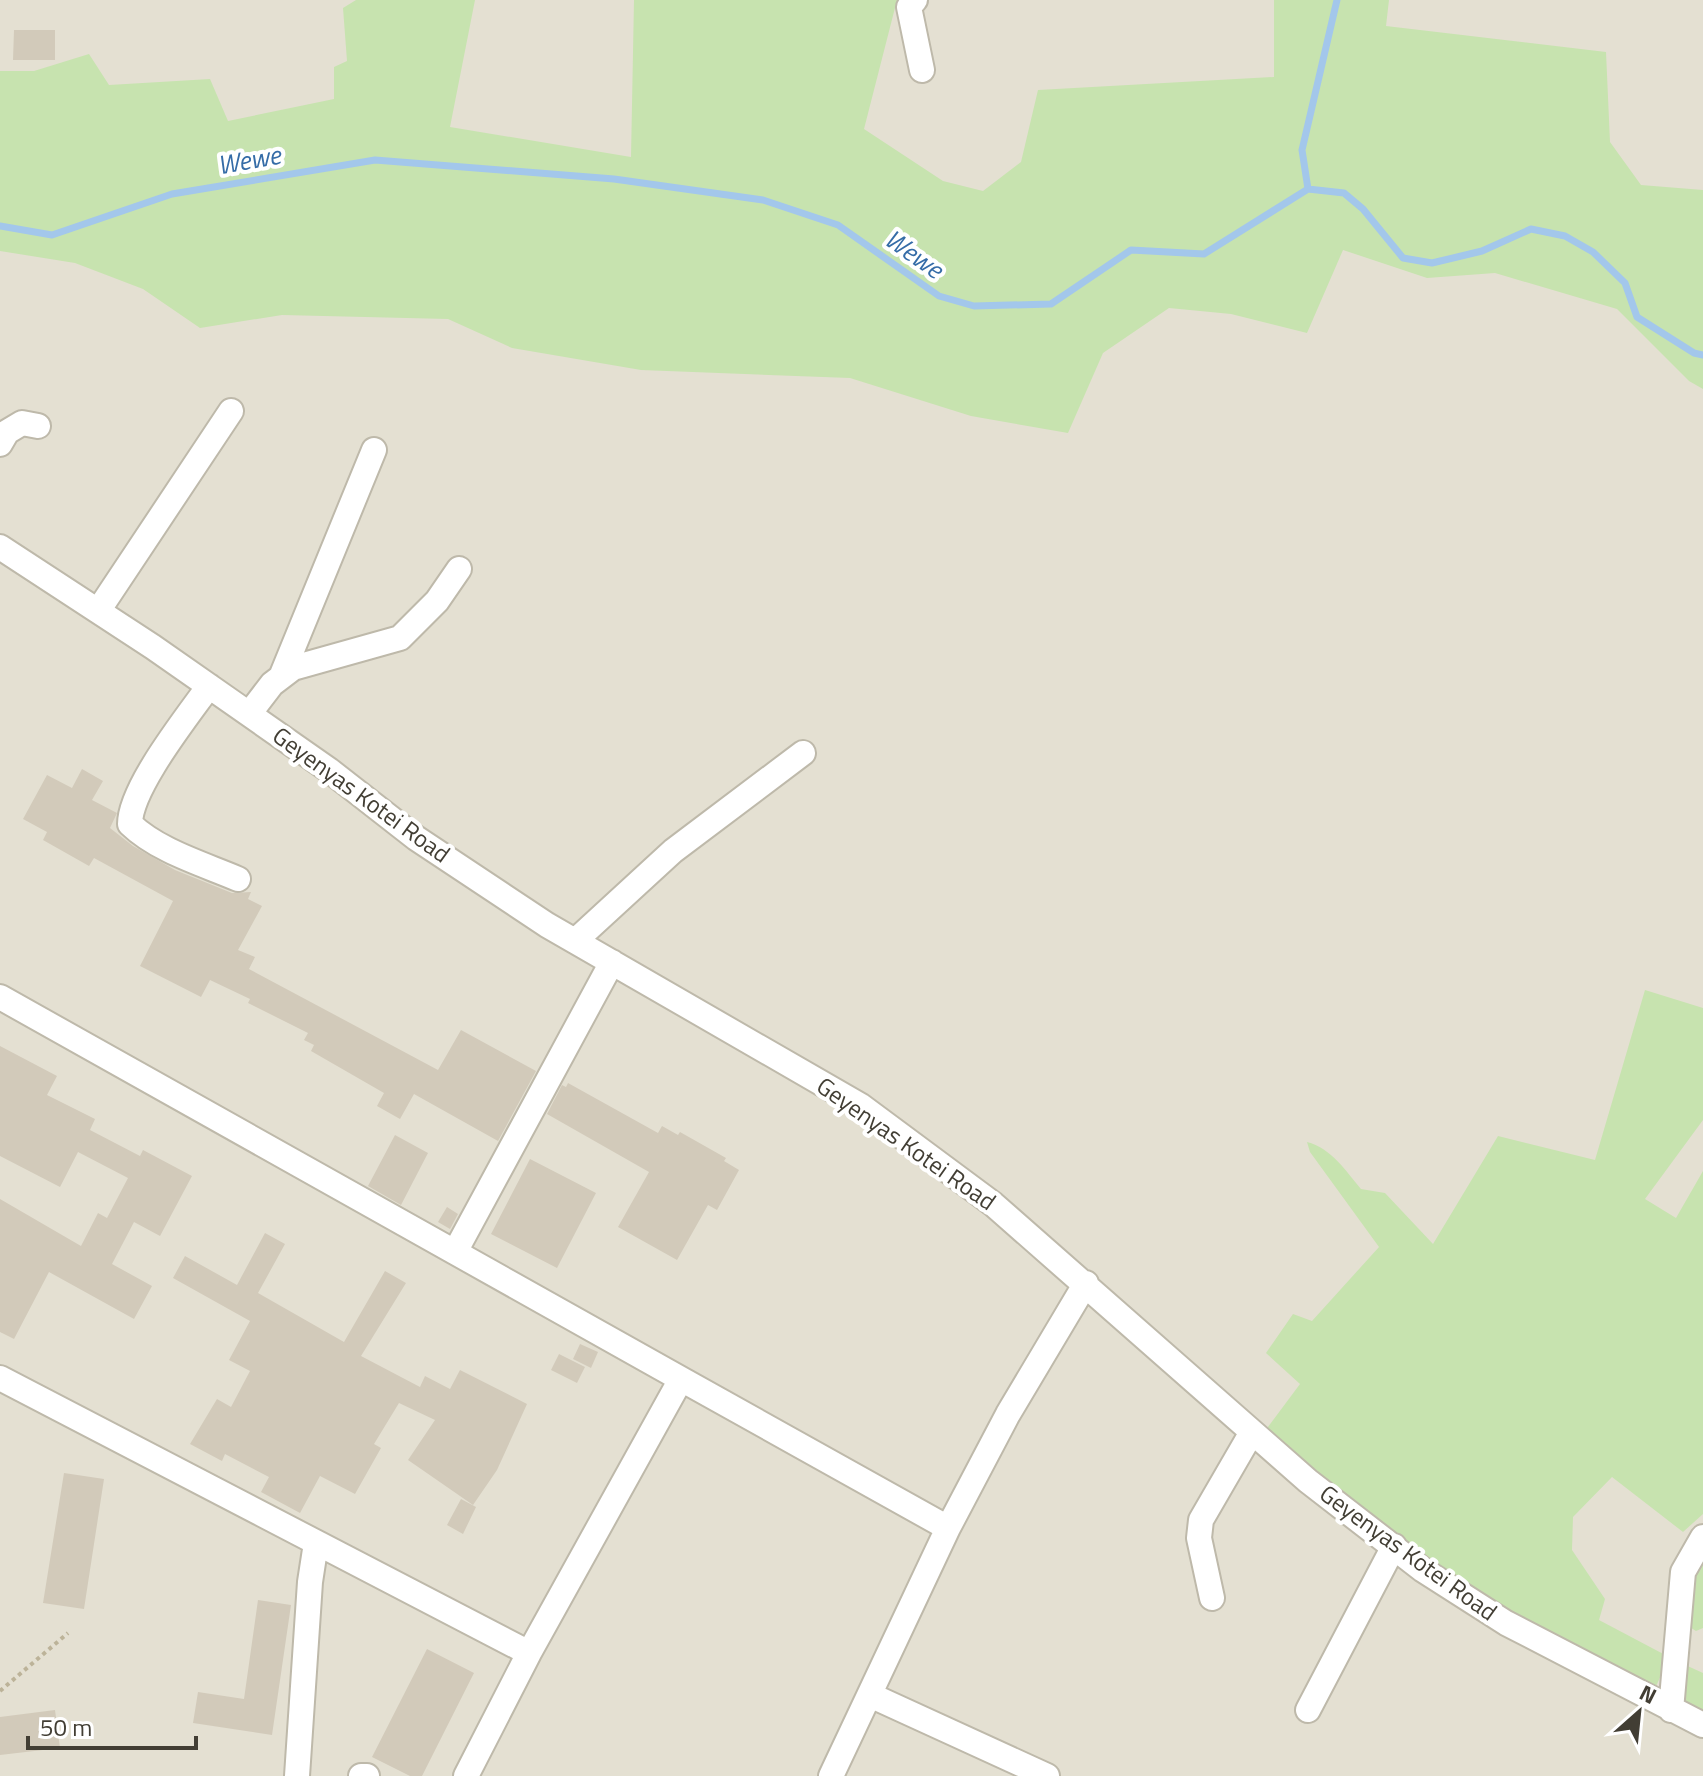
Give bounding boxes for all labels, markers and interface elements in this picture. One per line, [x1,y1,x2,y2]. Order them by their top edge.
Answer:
water label: Wewe [214,134,286,184]
water label: Wewe [877,219,953,289]
street label: Geyenyas Kotei Road [265,717,458,871]
street label: Geyenyas Kotei Road [810,1068,1004,1219]
street label: Geyenyas Kotei Road [1312,1475,1505,1629]
north arrow [1599,1672,1679,1752]
text: N [1634,1676,1663,1713]
scale bar [28,1700,196,1750]
text: 50 m [40,1709,92,1745]

